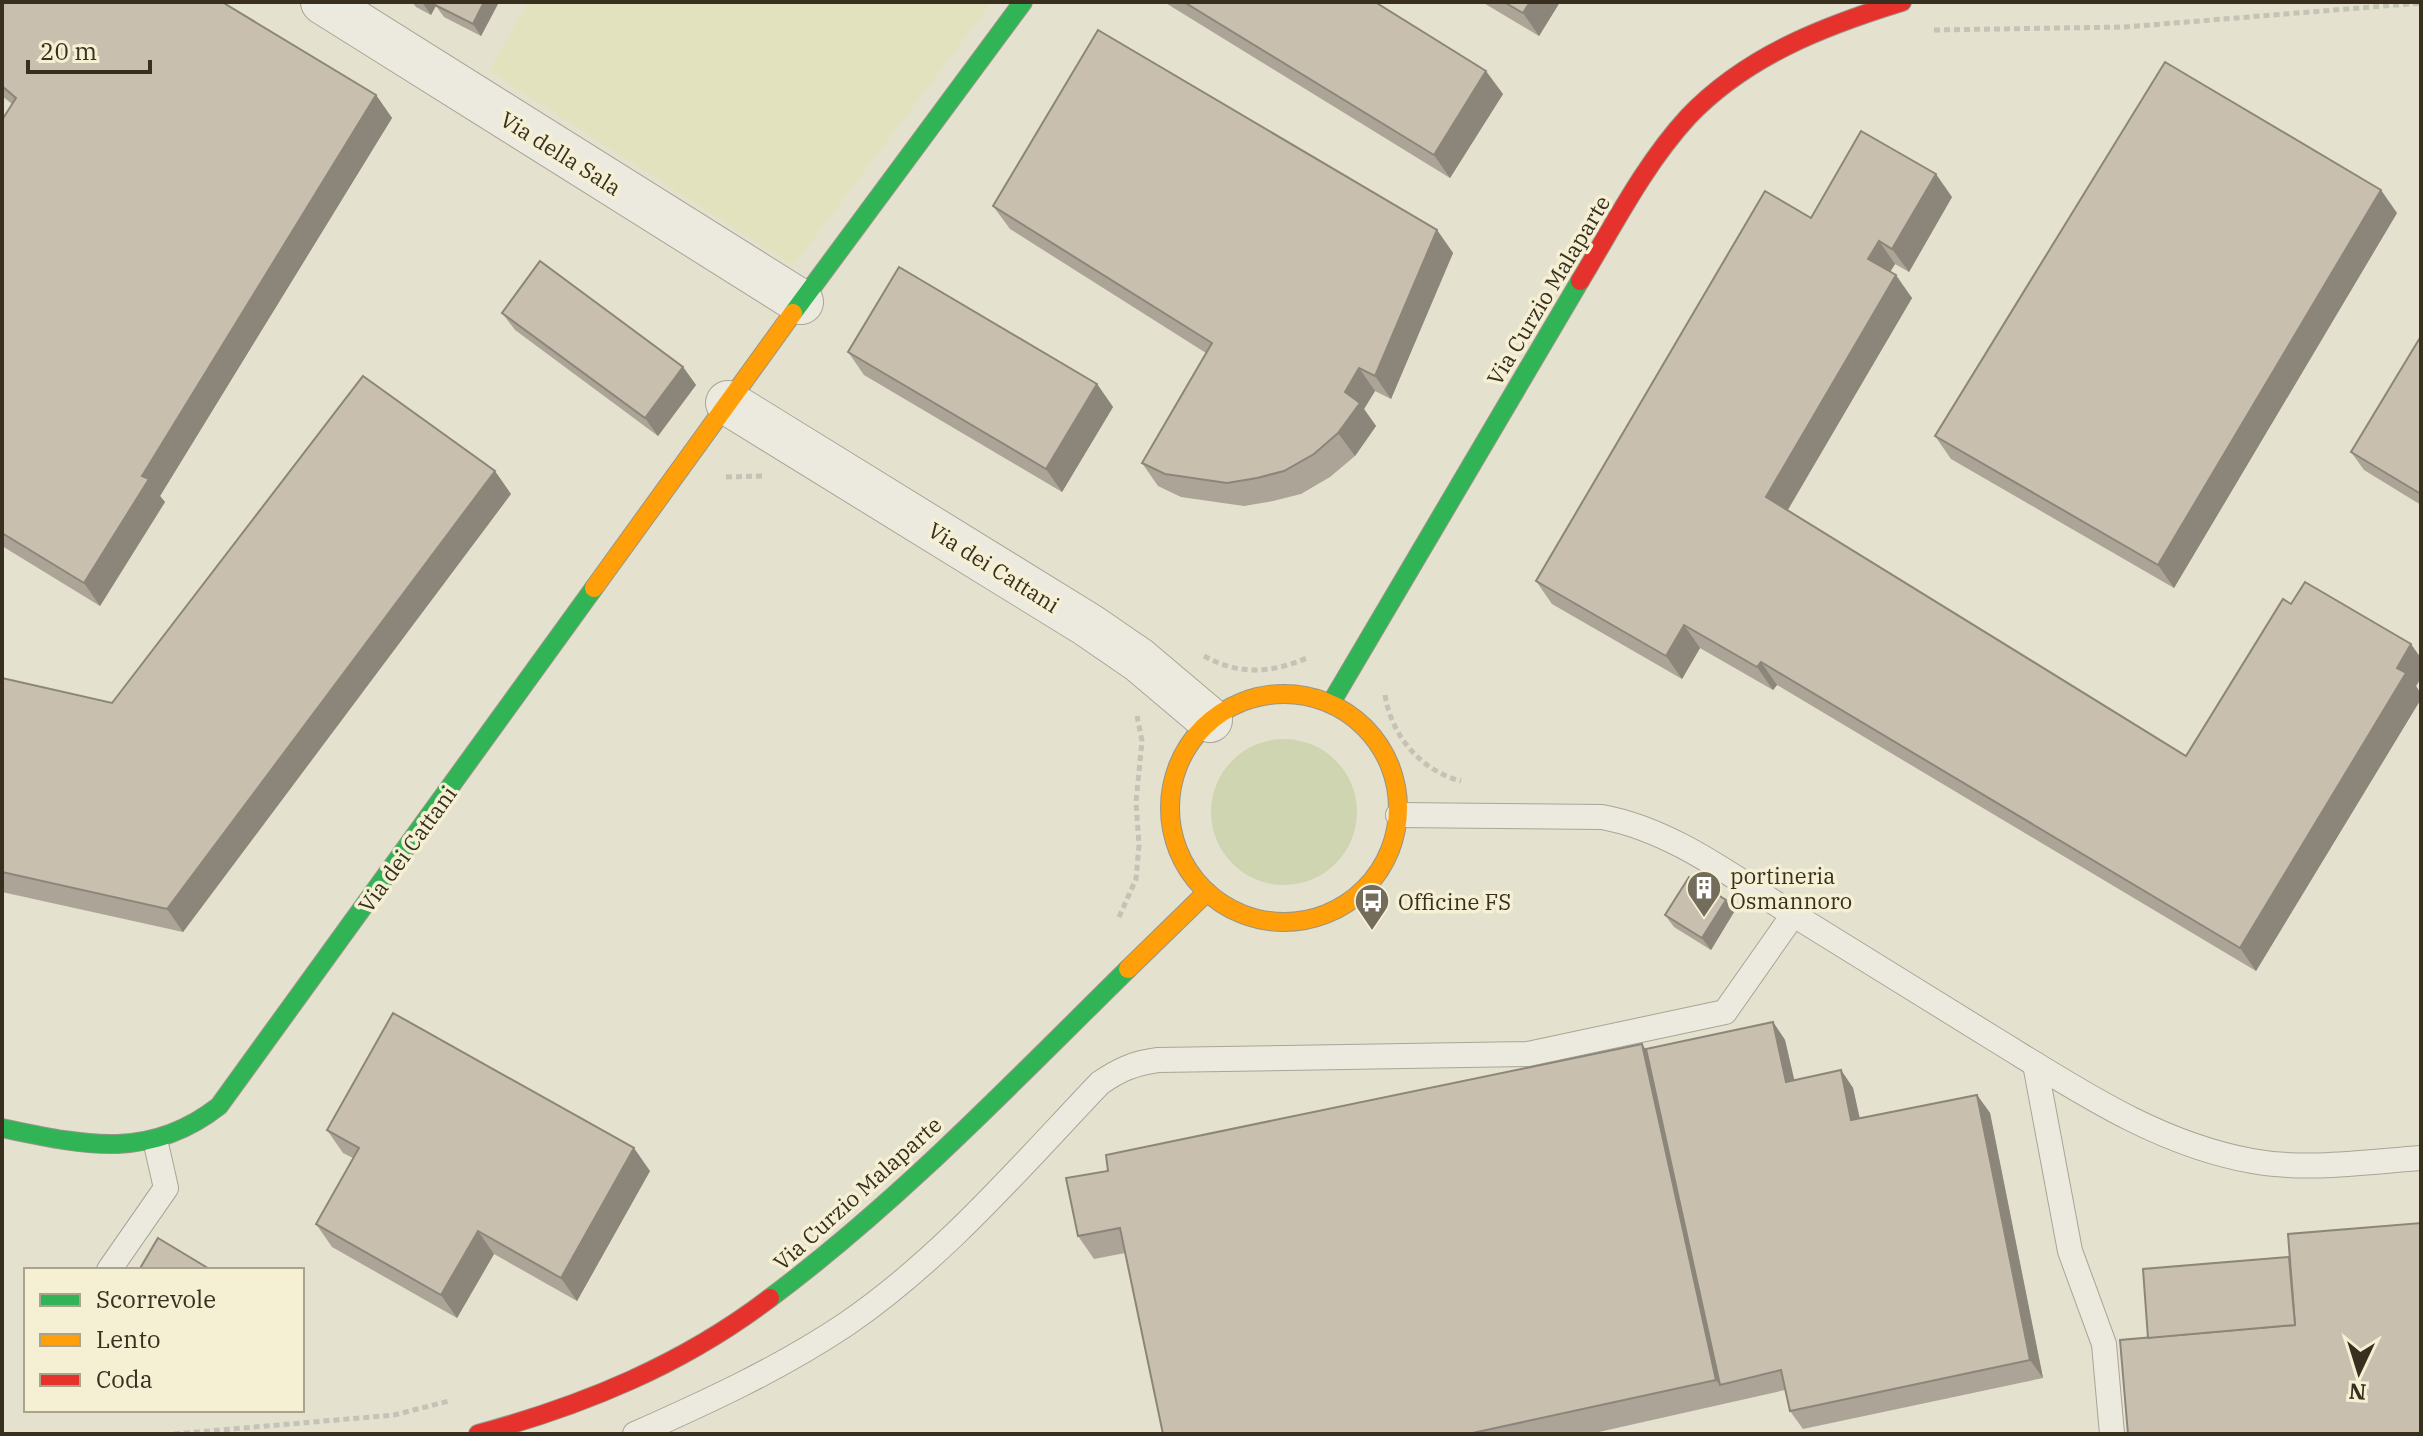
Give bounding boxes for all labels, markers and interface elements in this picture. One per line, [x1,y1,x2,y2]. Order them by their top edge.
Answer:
scale bar [28,24,150,74]
text: 20 m [40,35,97,67]
street label: Via della Sala [495,104,627,202]
street label: Via Curzio Malaparte [1480,190,1616,390]
street label: Via dei Cattani [923,515,1065,619]
street label: Via dei Cattani [351,780,463,918]
place label: portineria Osmannoro [1730,861,1852,915]
building icon: portineria Osmannoro [1685,869,1723,919]
bus stop icon: Officine FS [1353,882,1391,932]
place label: Officine FS [1398,887,1511,916]
street label: Via Curzio Malaparte [767,1110,947,1276]
legend [24,1268,304,1412]
text: Scorrevole [96,1283,216,1315]
text: Lento [96,1323,160,1355]
north arrow [2319,1332,2399,1412]
text: Coda [96,1363,153,1395]
text: N [2348,1377,2367,1408]

